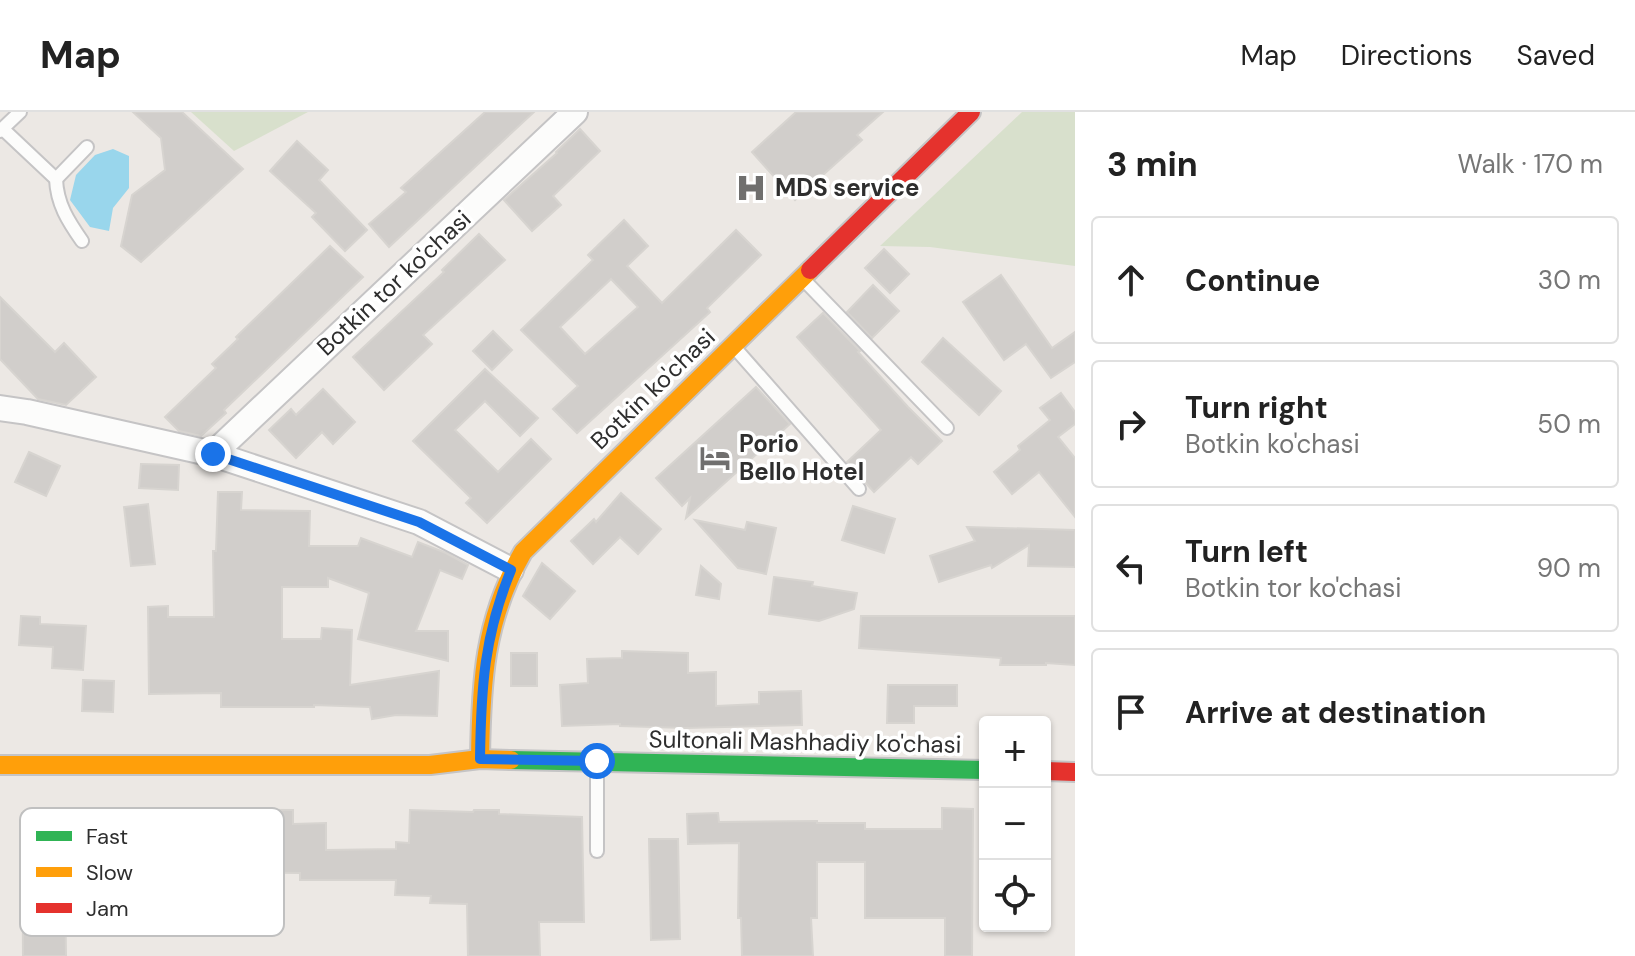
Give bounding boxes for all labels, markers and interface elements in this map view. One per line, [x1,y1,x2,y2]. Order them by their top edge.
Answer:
text: Map [40,30,121,80]
text: Map [1240,37,1297,74]
text: Directions [1341,37,1473,74]
text: Saved [1517,37,1595,74]
text: 3 min [1107,142,1198,187]
text: Walk · 170 m [1458,147,1603,181]
hospital icon: MDS service [734,171,768,205]
place label: MDS service [775,172,920,203]
street label: Botkin tor ko'chasi [310,203,477,362]
icon: ahead [1109,258,1153,302]
text: Continue [1185,261,1320,300]
text: 30 m [1538,263,1601,297]
street label: Botkin ko'chasi [584,321,721,456]
text: Turn right [1185,388,1328,427]
icon: right [1109,402,1153,446]
text: 50 m [1537,407,1601,441]
text: Botkin ko'chasi [1185,427,1360,461]
place label: Porio Bello Hotel [739,428,864,487]
route end [195,436,231,472]
hotel icon: Porio Bello Hotel [698,441,732,475]
text: Turn left [1185,532,1308,571]
icon: left [1109,546,1153,590]
text: 90 m [1537,551,1601,585]
text: Botkin tor ko'chasi [1185,571,1401,605]
icon: arrive [1109,690,1153,734]
text: Arrive at destination [1185,693,1486,732]
map controls [979,716,1051,932]
button: + [979,716,1051,788]
street label: Sultonali Mashhadiy ko'chasi [648,723,962,760]
route start [579,743,615,779]
button: − [979,788,1051,860]
legend [20,808,284,936]
text: Fast [86,822,128,851]
text: Slow [86,858,133,887]
button: locate [979,860,1051,932]
text: Jam [86,894,129,923]

